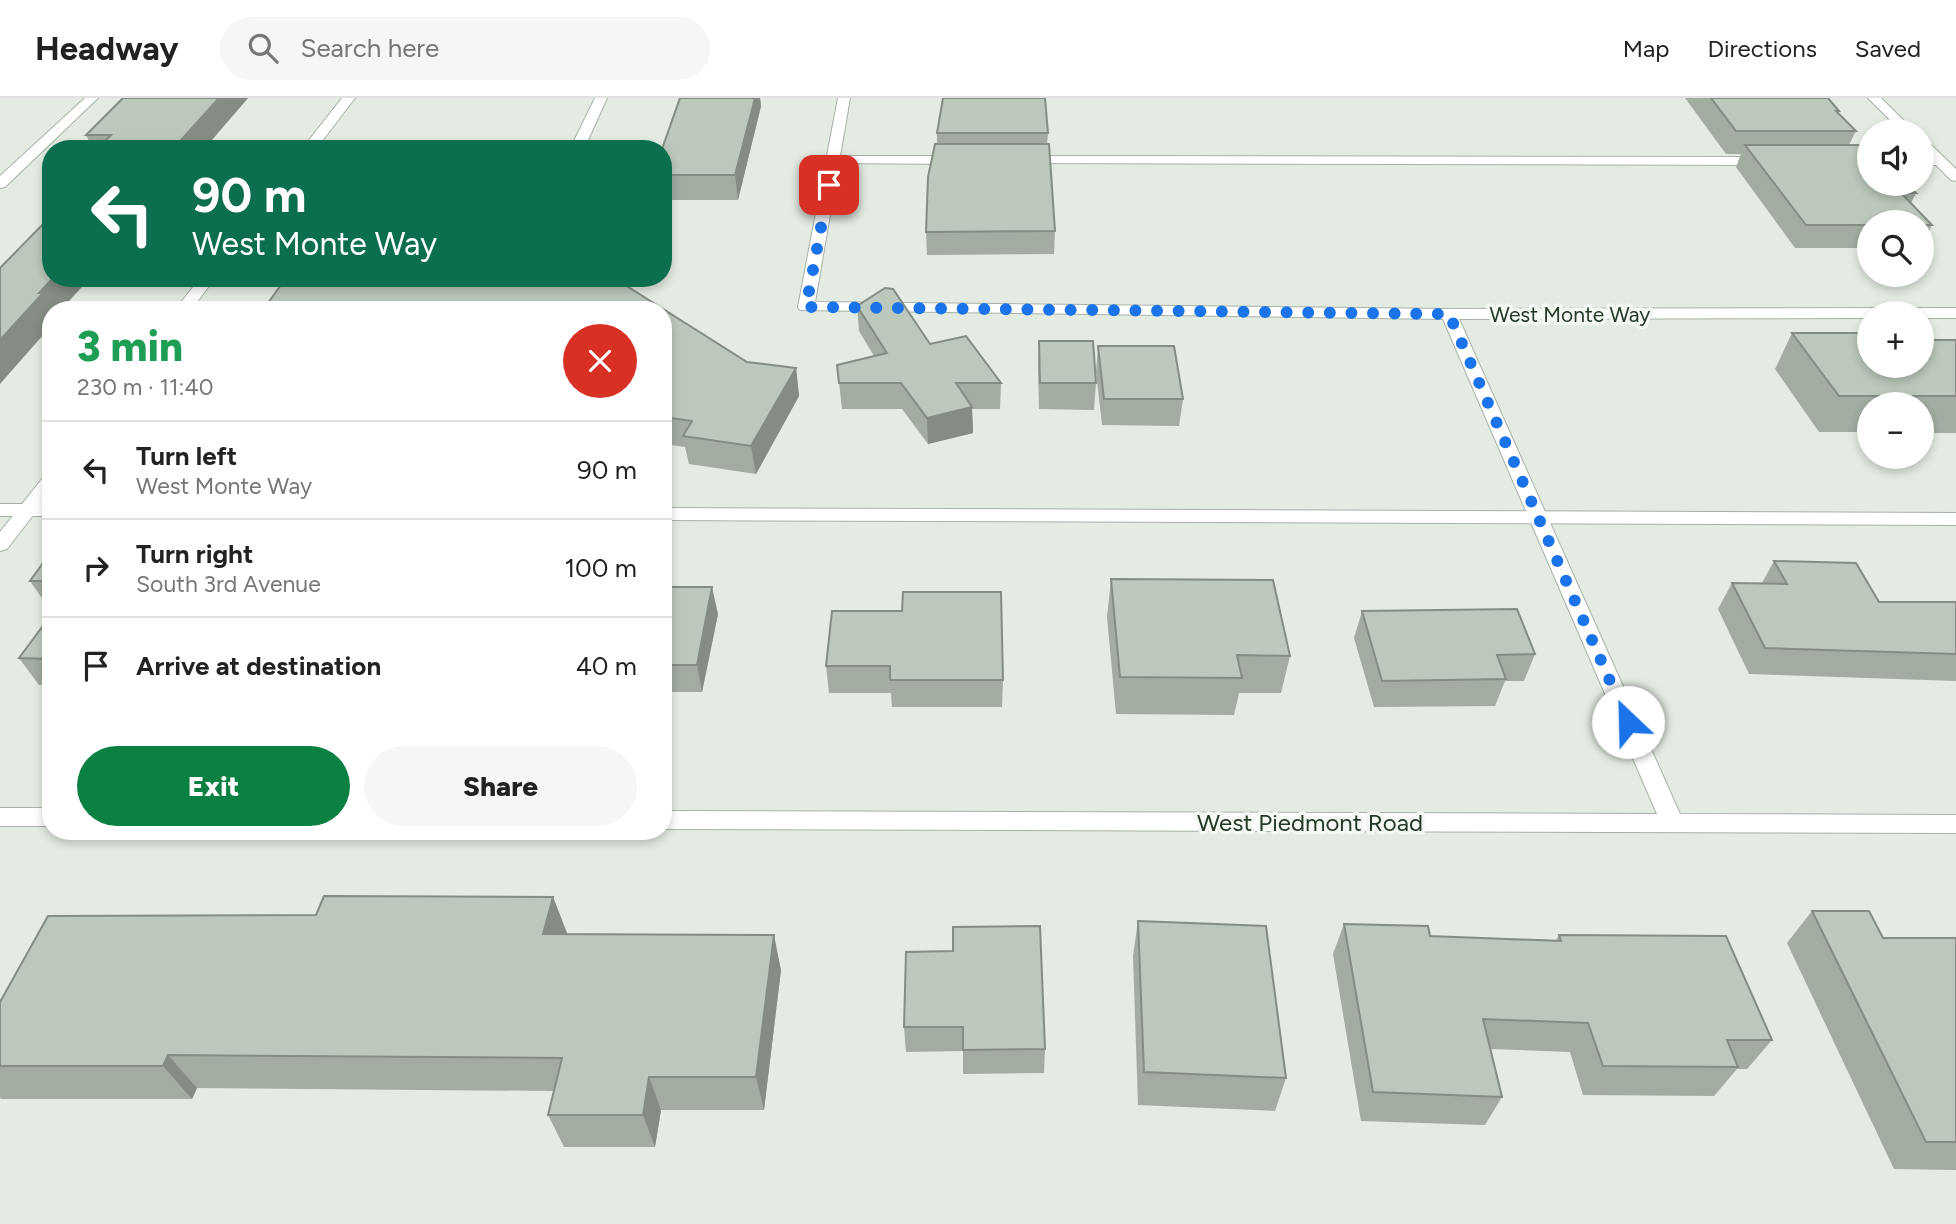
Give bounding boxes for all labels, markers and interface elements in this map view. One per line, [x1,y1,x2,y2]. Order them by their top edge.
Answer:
search box [220,17,710,80]
text: Headway [35,29,178,68]
icon: search [244,29,282,67]
text: Search here [300,32,439,64]
text: Map [1623,34,1669,63]
text: Directions [1707,34,1817,63]
text: Saved [1855,34,1921,63]
map controls [1857,119,1934,469]
button: sound [1857,119,1934,196]
pin [799,155,859,215]
text: 90 m [192,165,307,224]
icon: arrive [810,166,848,204]
icon: left [77,168,168,259]
button: search [1857,210,1934,287]
text: West Monte Way [192,225,437,263]
button: + [1857,301,1934,378]
street label: West Monte Way [1490,302,1650,327]
text: 3 min [77,321,183,372]
button: close [563,324,637,398]
text: 230 m · 11:40 [77,373,213,401]
button: − [1857,392,1934,469]
text: Turn left [136,440,237,472]
icon: left [77,451,115,489]
text: 90 m [577,454,637,486]
text: West Monte Way [136,472,312,500]
text: Turn right [136,538,253,570]
icon: right [77,549,115,587]
text: 100 m [564,552,637,584]
text: South 3rd Avenue [136,570,321,598]
icon: arrive [77,647,115,685]
text: Arrive at destination [136,650,381,682]
text: 40 m [576,650,637,682]
position arrow [1591,685,1665,759]
button: Exit [77,746,350,826]
button: Share [364,746,637,826]
street label: West Piedmont Road [1197,808,1423,837]

